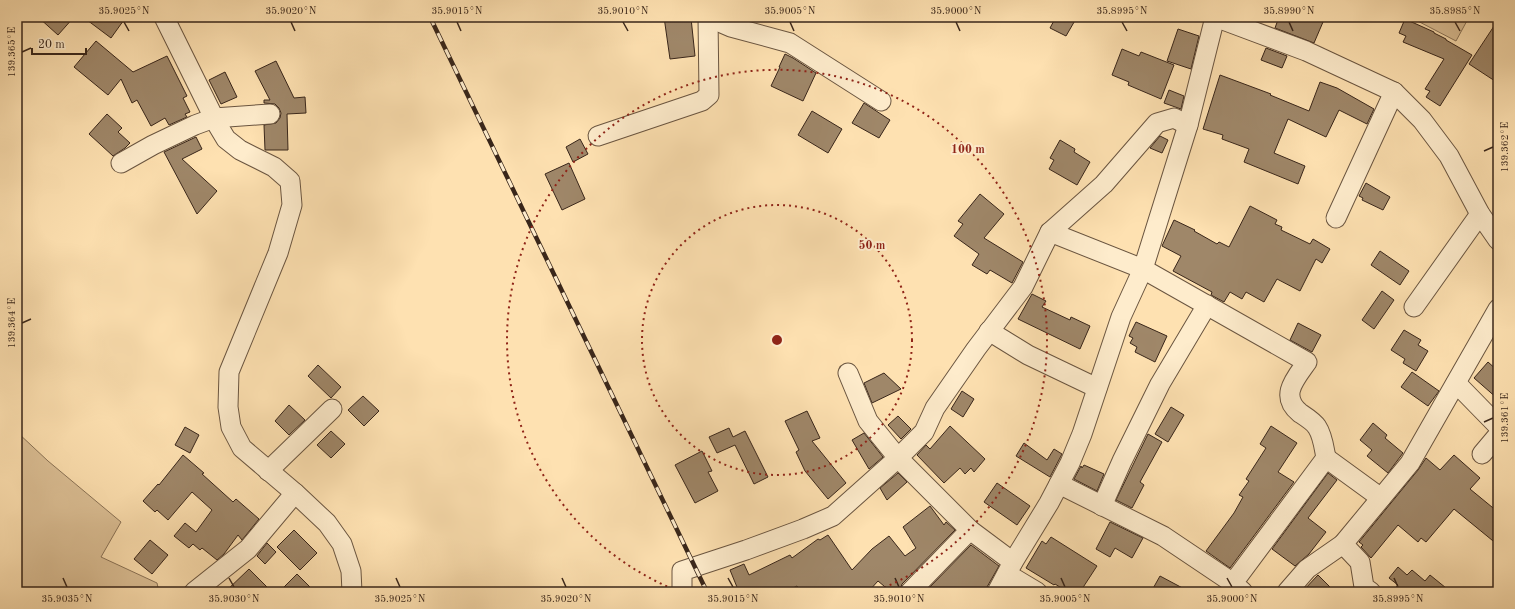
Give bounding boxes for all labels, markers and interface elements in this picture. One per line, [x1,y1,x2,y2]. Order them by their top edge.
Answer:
text: 35.9025°N [98,6,150,16]
text: 35.9020°N [265,6,317,16]
text: 35.9015°N [431,6,483,16]
text: 35.9010°N [597,6,649,16]
text: 35.9005°N [764,6,816,16]
text: 35.9000°N [930,6,982,16]
text: 35.8995°N [1096,6,1148,16]
text: 35.8990°N [1263,6,1315,16]
text: 35.8985°N [1429,6,1481,16]
text: 139.365°E [7,27,17,77]
scale bar [32,30,86,56]
text: 20 m [38,39,65,51]
text: 139.362°E [1500,122,1510,172]
text: 100 m [951,144,985,156]
text: 50 m [859,239,886,252]
text: 139.364°E [7,298,17,348]
centre of rings [770,333,784,347]
text: 139.361°E [1500,393,1510,443]
text: 35.9035°N [41,594,93,604]
text: 35.9030°N [208,594,260,604]
text: 35.9025°N [374,594,426,604]
text: 35.9020°N [540,594,592,604]
text: 35.9015°N [707,594,759,604]
text: 35.9010°N [873,594,925,604]
text: 35.9005°N [1039,594,1091,604]
text: 35.9000°N [1206,594,1258,604]
text: 35.8995°N [1372,594,1424,604]

